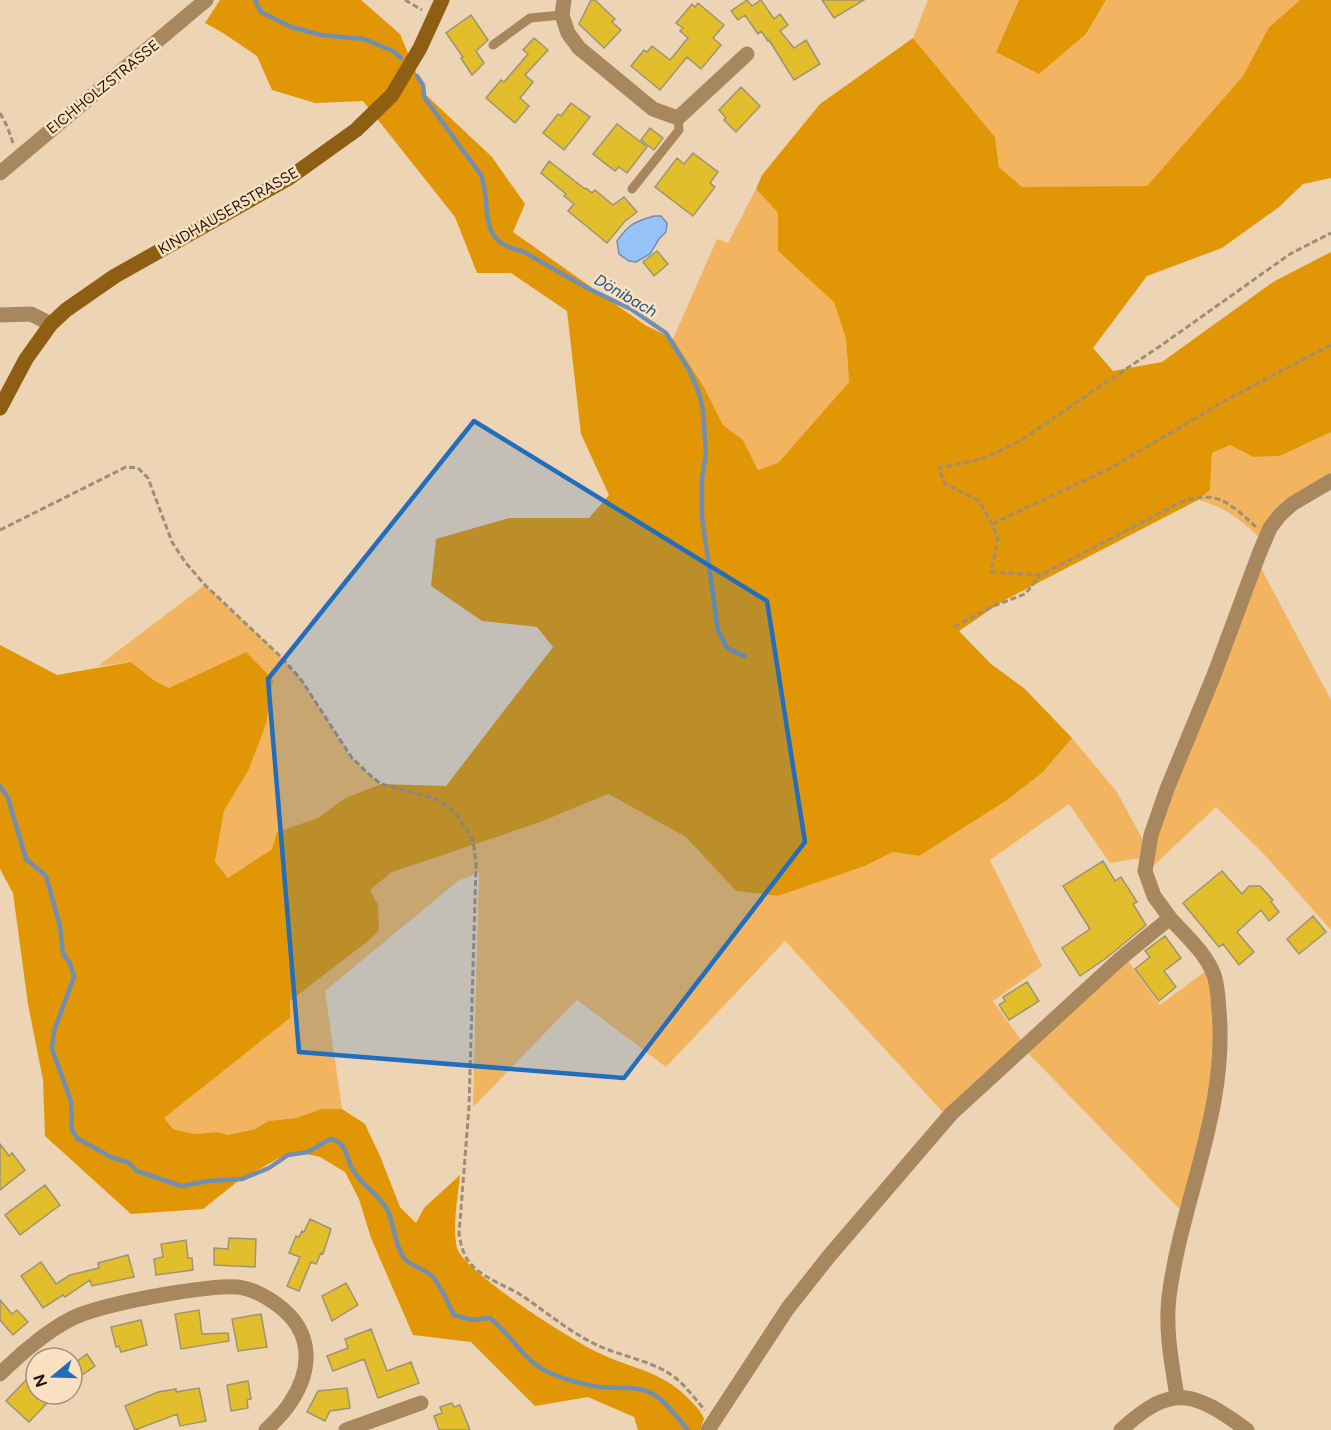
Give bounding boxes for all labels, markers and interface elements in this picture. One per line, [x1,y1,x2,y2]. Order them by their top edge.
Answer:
street label: EICHHOLZSTRASSE [43,36,163,138]
street label: KINDHAUSERSTRASSE [155,163,301,259]
water label: Dönibach [591,270,661,321]
north arrow [24,1346,84,1406]
text: N [29,1372,51,1390]

